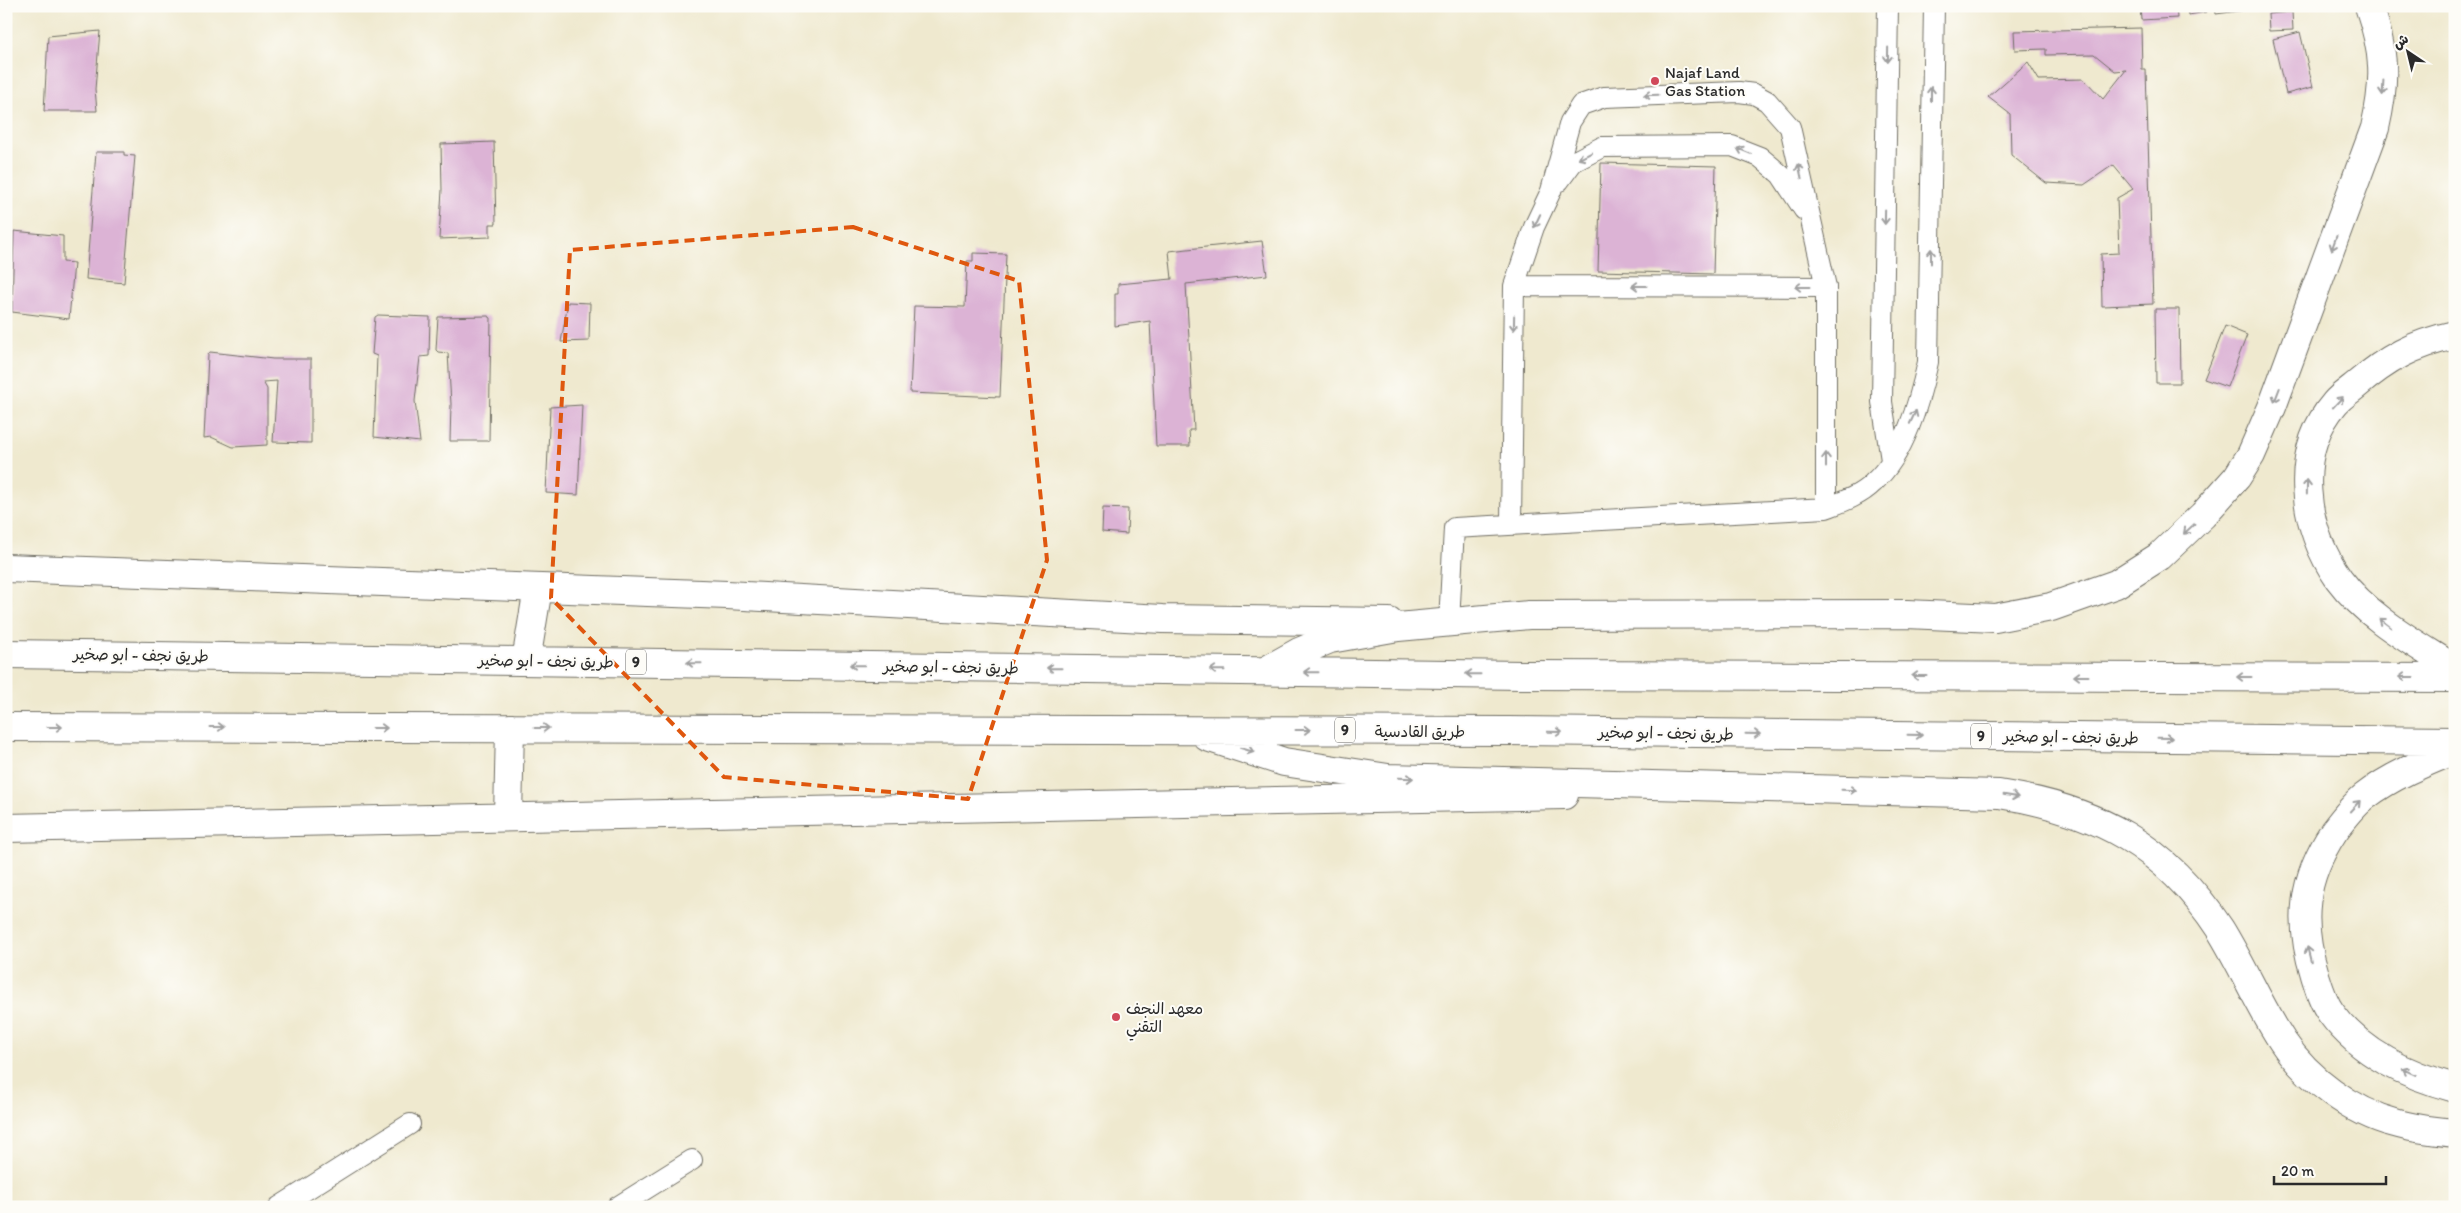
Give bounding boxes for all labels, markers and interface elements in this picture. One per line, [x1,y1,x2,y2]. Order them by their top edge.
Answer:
north arrow [2384,28,2434,78]
text: ش [2390,30,2412,53]
one-way arrow [1883,47,1892,63]
place label: Najaf Land Gas Station [1665,63,1745,100]
marker: Najaf Land Gas Station [1649,75,1661,87]
one-way arrow [2379,80,2388,96]
one-way arrow [1926,86,1936,102]
one-way arrow [1644,91,1660,100]
one-way arrow [1737,145,1752,155]
one-way arrow [1578,152,1593,161]
one-way arrow [1795,163,1804,179]
one-way arrow [1880,209,1890,225]
one-way arrow [1531,213,1541,228]
one-way arrow [2329,234,2338,250]
one-way arrow [1926,249,1936,265]
one-way arrow [1631,281,1648,291]
one-way arrow [1794,282,1810,292]
one-way arrow [1509,315,1518,331]
one-way arrow [2271,387,2280,402]
one-way arrow [2332,395,2344,408]
one-way arrow [1909,410,1919,425]
one-way arrow [1821,452,1831,468]
one-way arrow [2302,479,2312,496]
one-way arrow [2182,523,2195,535]
one-way arrow [2379,617,2392,628]
street label: طريق نجف - ابو صخير [71,644,209,667]
street label: طريق نجف - ابو صخير [476,650,614,673]
road number: 9 [626,650,646,674]
street label: طريق نجف - ابو صخير [881,656,1019,679]
one-way arrow [687,658,703,668]
one-way arrow [849,660,866,670]
one-way arrow [1047,663,1063,673]
one-way arrow [1209,665,1226,675]
one-way arrow [1303,667,1320,677]
one-way arrow [1466,669,1482,679]
one-way arrow [1911,671,1927,681]
one-way arrow [2073,671,2090,681]
one-way arrow [2236,672,2252,682]
one-way arrow [2398,672,2414,682]
road number: 9 [1335,718,1355,742]
one-way arrow [46,722,63,732]
one-way arrow [209,722,225,732]
street label: طريق القادسية [1375,722,1465,741]
street label: طريق نجف - ابو صخير [1596,722,1734,745]
one-way arrow [372,723,388,733]
one-way arrow [534,723,550,733]
road number: 9 [1971,724,1991,748]
one-way arrow [1294,725,1310,735]
street label: طريق نجف - ابو صخير [2001,726,2139,749]
one-way arrow [1547,727,1563,736]
one-way arrow [1745,729,1761,738]
one-way arrow [1907,730,1923,740]
one-way arrow [2157,733,2173,743]
one-way arrow [1239,746,1255,756]
one-way arrow [1398,773,1414,783]
one-way arrow [1840,786,1856,795]
one-way arrow [2003,792,2019,802]
one-way arrow [2349,800,2361,813]
one-way arrow [2303,946,2313,962]
place label: معهد النجف التقني [1126,999,1203,1041]
marker: معهد النجف التقني [1110,1011,1122,1023]
one-way arrow [2402,1067,2417,1077]
scale bar [2274,1153,2386,1185]
text: 20 m [2281,1162,2315,1180]

